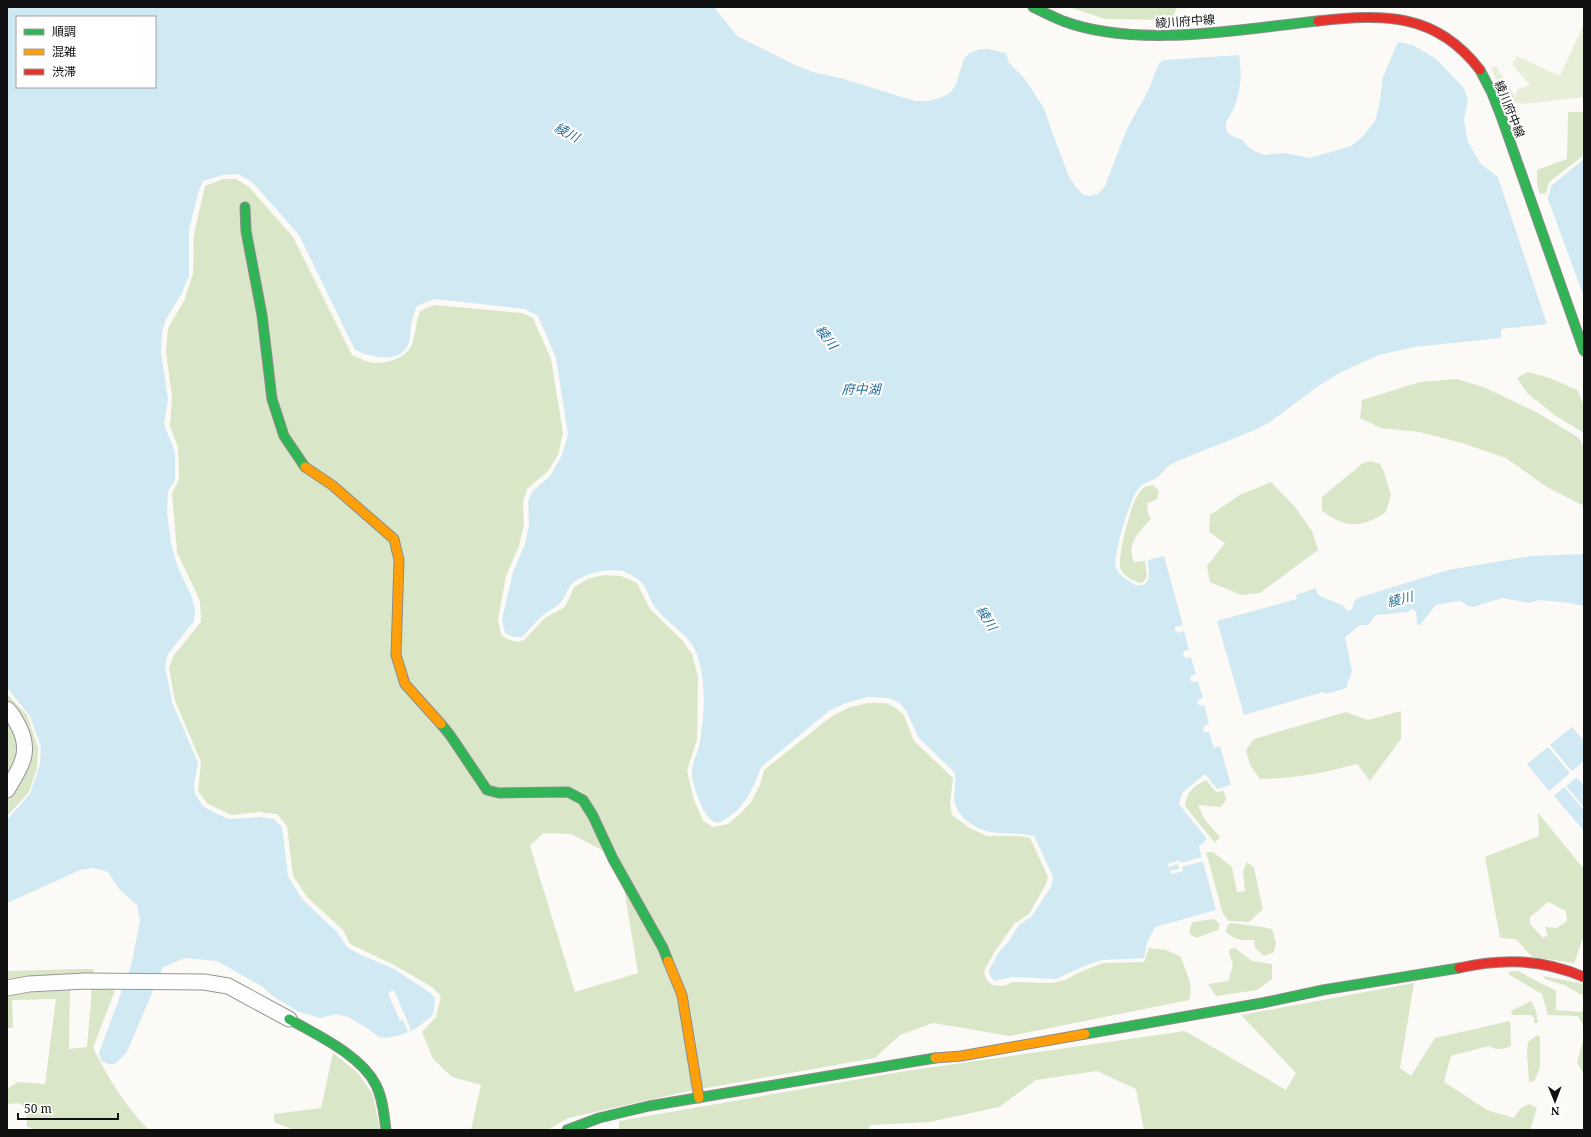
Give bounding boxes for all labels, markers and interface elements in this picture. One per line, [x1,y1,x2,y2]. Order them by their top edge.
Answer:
street label: 綾川府中線 [1154,10,1216,32]
legend [16,16,156,88]
text: 順調 [52,23,76,40]
text: 混雑 [52,43,76,60]
text: 渋滞 [52,63,76,80]
street label: 綾川府中線 [1491,78,1529,140]
water label: 綾川 [551,118,584,147]
water label: 綾川 [812,321,843,354]
water label: 府中湖 [841,380,882,398]
water label: 綾川 [1385,587,1417,611]
water label: 綾川 [972,602,1003,635]
north arrow [1535,1081,1575,1121]
scale bar [18,1095,118,1121]
text: 50 m [24,1100,52,1117]
text: N [1550,1104,1560,1119]

